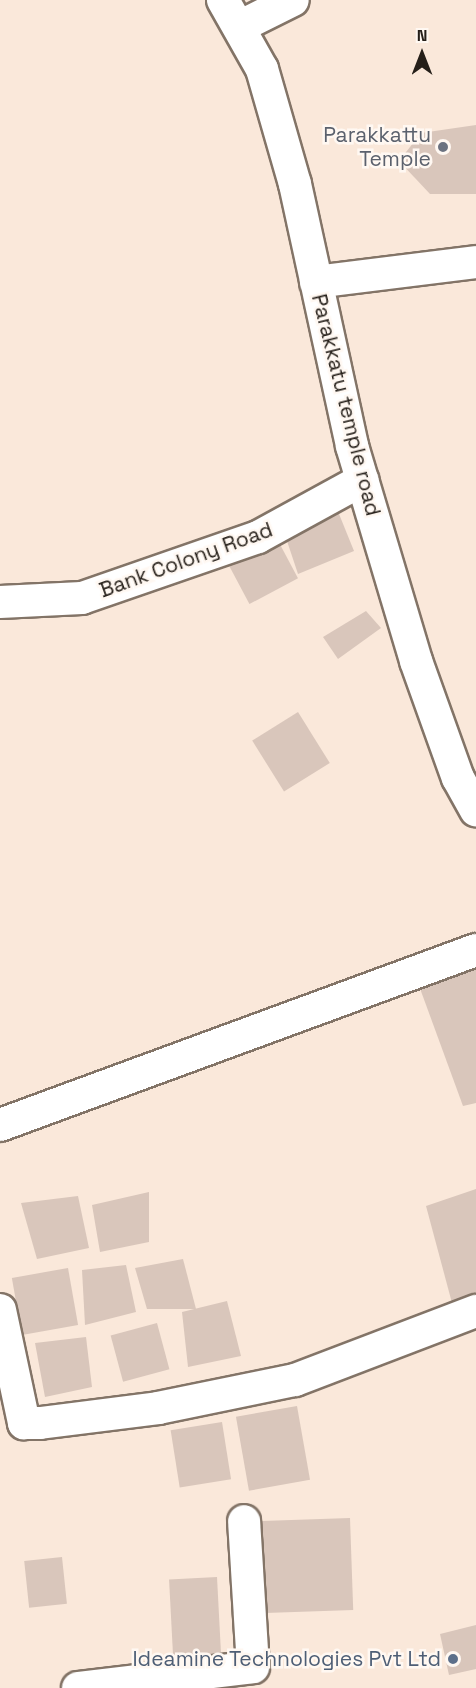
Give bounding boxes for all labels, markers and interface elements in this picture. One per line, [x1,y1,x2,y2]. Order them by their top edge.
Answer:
north arrow [392,24,452,84]
text: N [417,25,427,46]
place label: Parakkattu Temple [323,122,431,172]
marker: Parakkattu Temple [436,140,450,154]
street label: Parakkatu temple road [306,291,386,519]
street label: Bank Colony Road [96,517,276,603]
place label: Ideamine Technologies Pvt Ltd [132,1646,441,1672]
marker: Ideamine Technologies Pvt Ltd [446,1652,460,1666]

